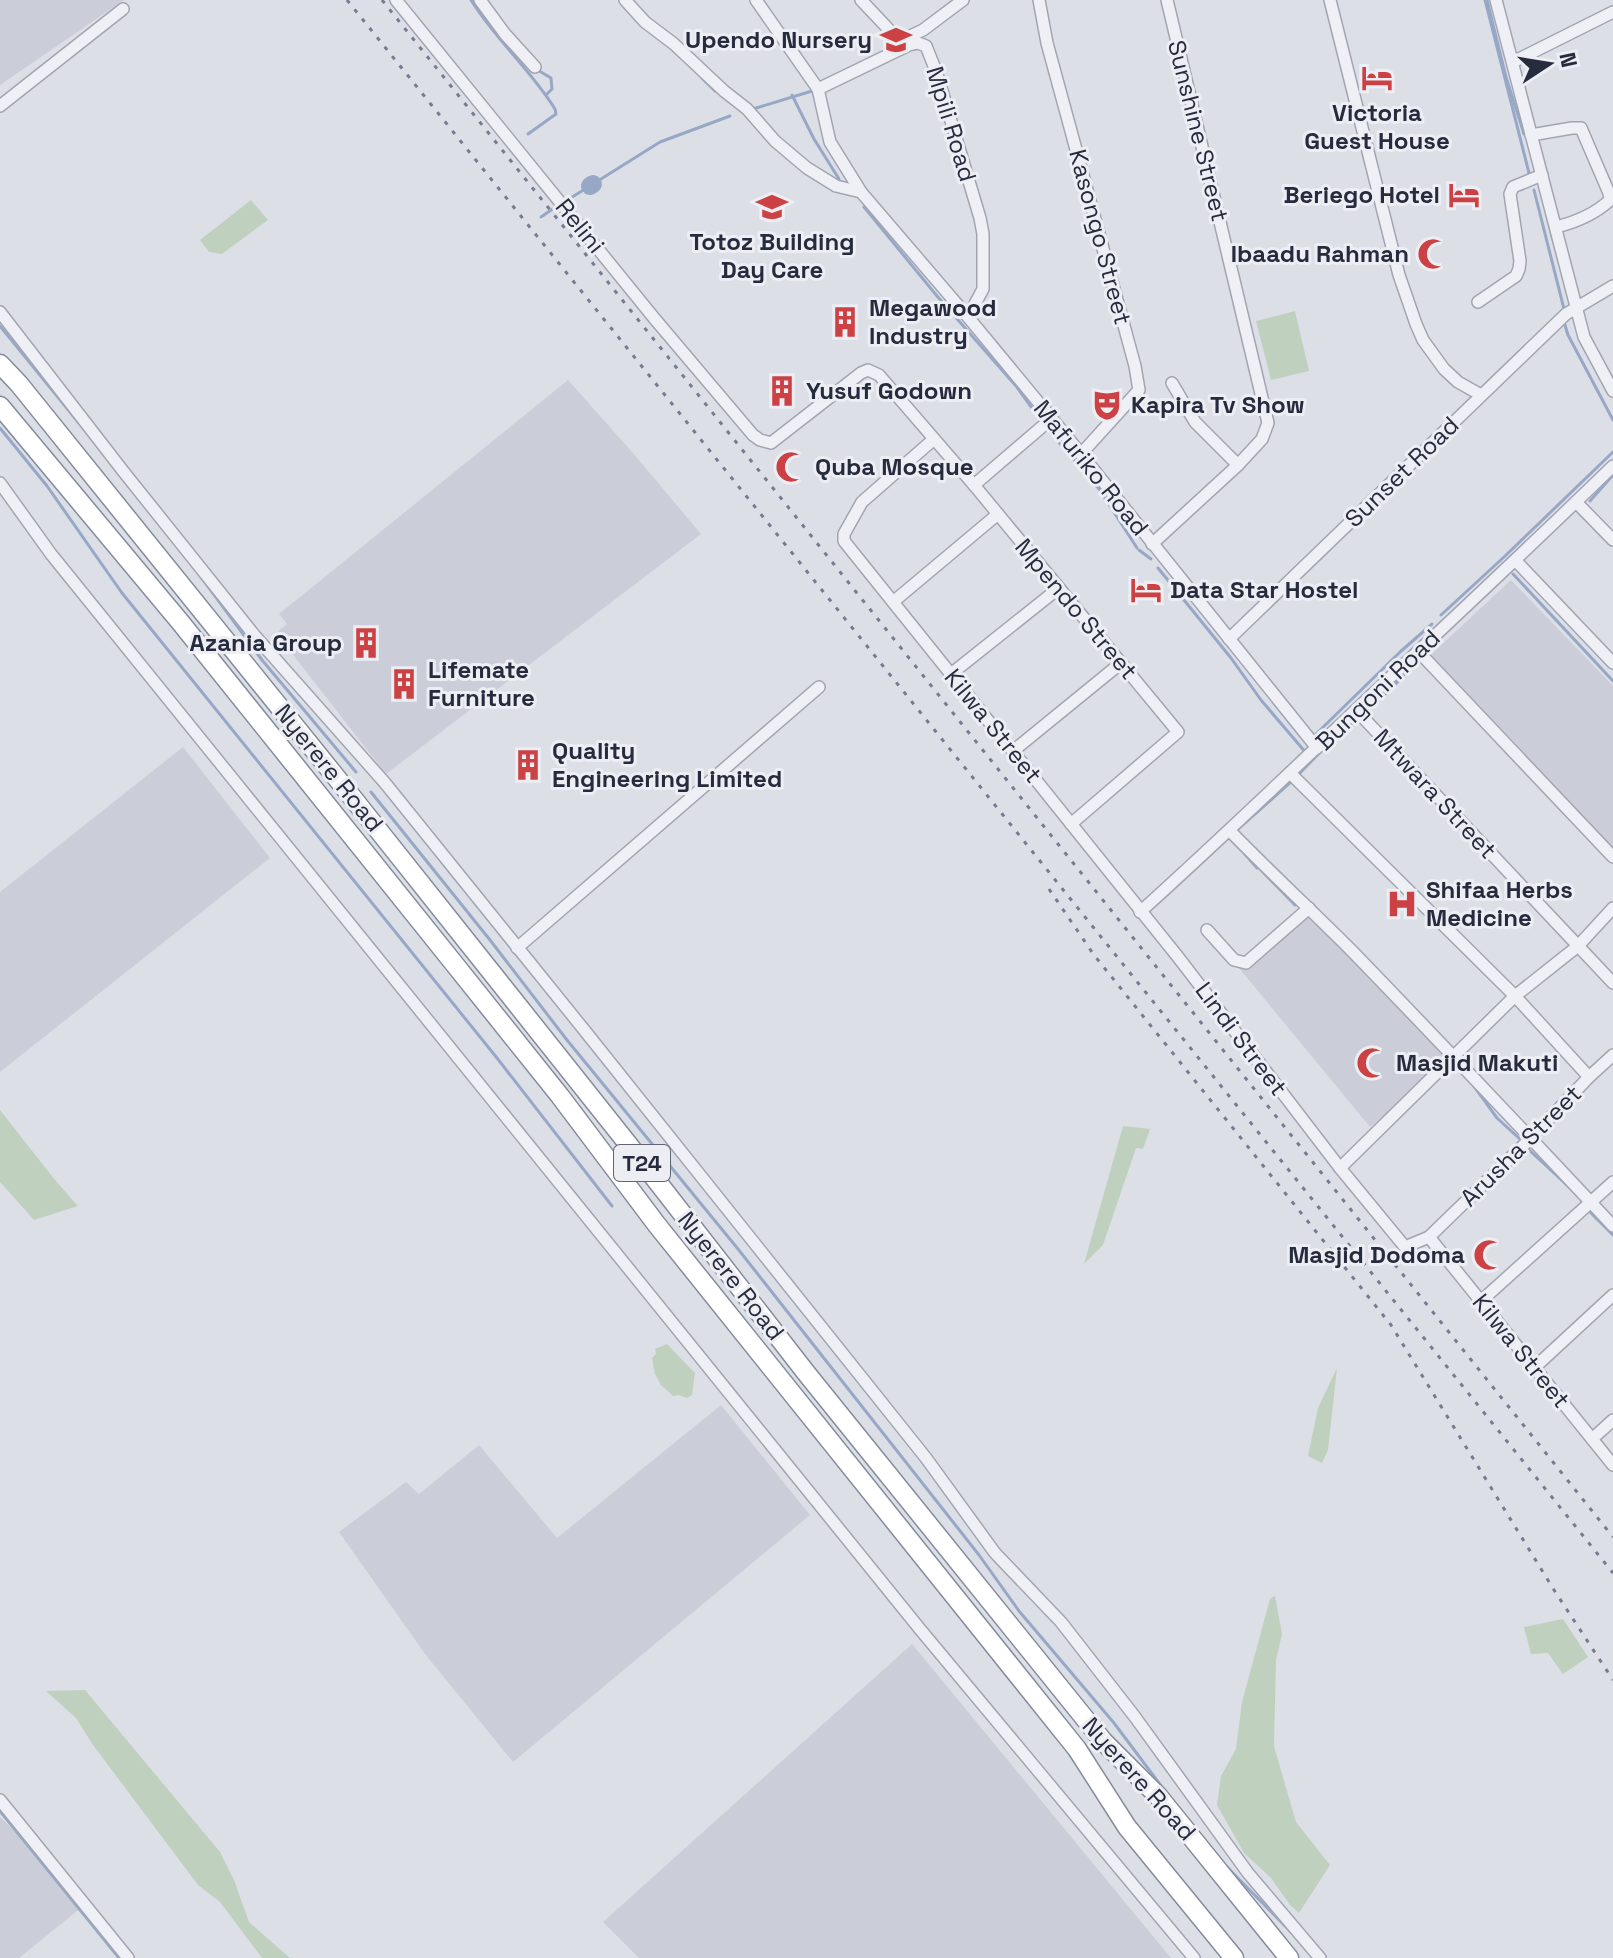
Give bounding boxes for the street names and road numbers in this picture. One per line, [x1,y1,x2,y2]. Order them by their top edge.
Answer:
street label: Sunshine Street [1161,37,1236,225]
street label: Mpili Road [919,62,984,185]
street label: Kasongo Street [1062,146,1139,328]
street label: Relini [549,192,612,259]
street label: Mafuriko Road [1027,393,1156,542]
street label: Sunset Road [1338,410,1465,534]
street label: Mpendo Street [1008,532,1144,686]
street label: Bungoni Road [1309,623,1446,757]
street label: Kilwa Street [938,662,1049,789]
street label: Nyerere Road [268,697,390,838]
street label: Mtwara Street [1367,722,1504,865]
street label: Lindi Street [1189,976,1294,1102]
street label: Arusha Street [1453,1078,1588,1213]
road number: T24 [614,1145,670,1181]
street label: Nyerere Road [671,1205,791,1347]
street label: Kilwa Street [1466,1287,1577,1414]
street label: Nyerere Road [1076,1710,1203,1847]

